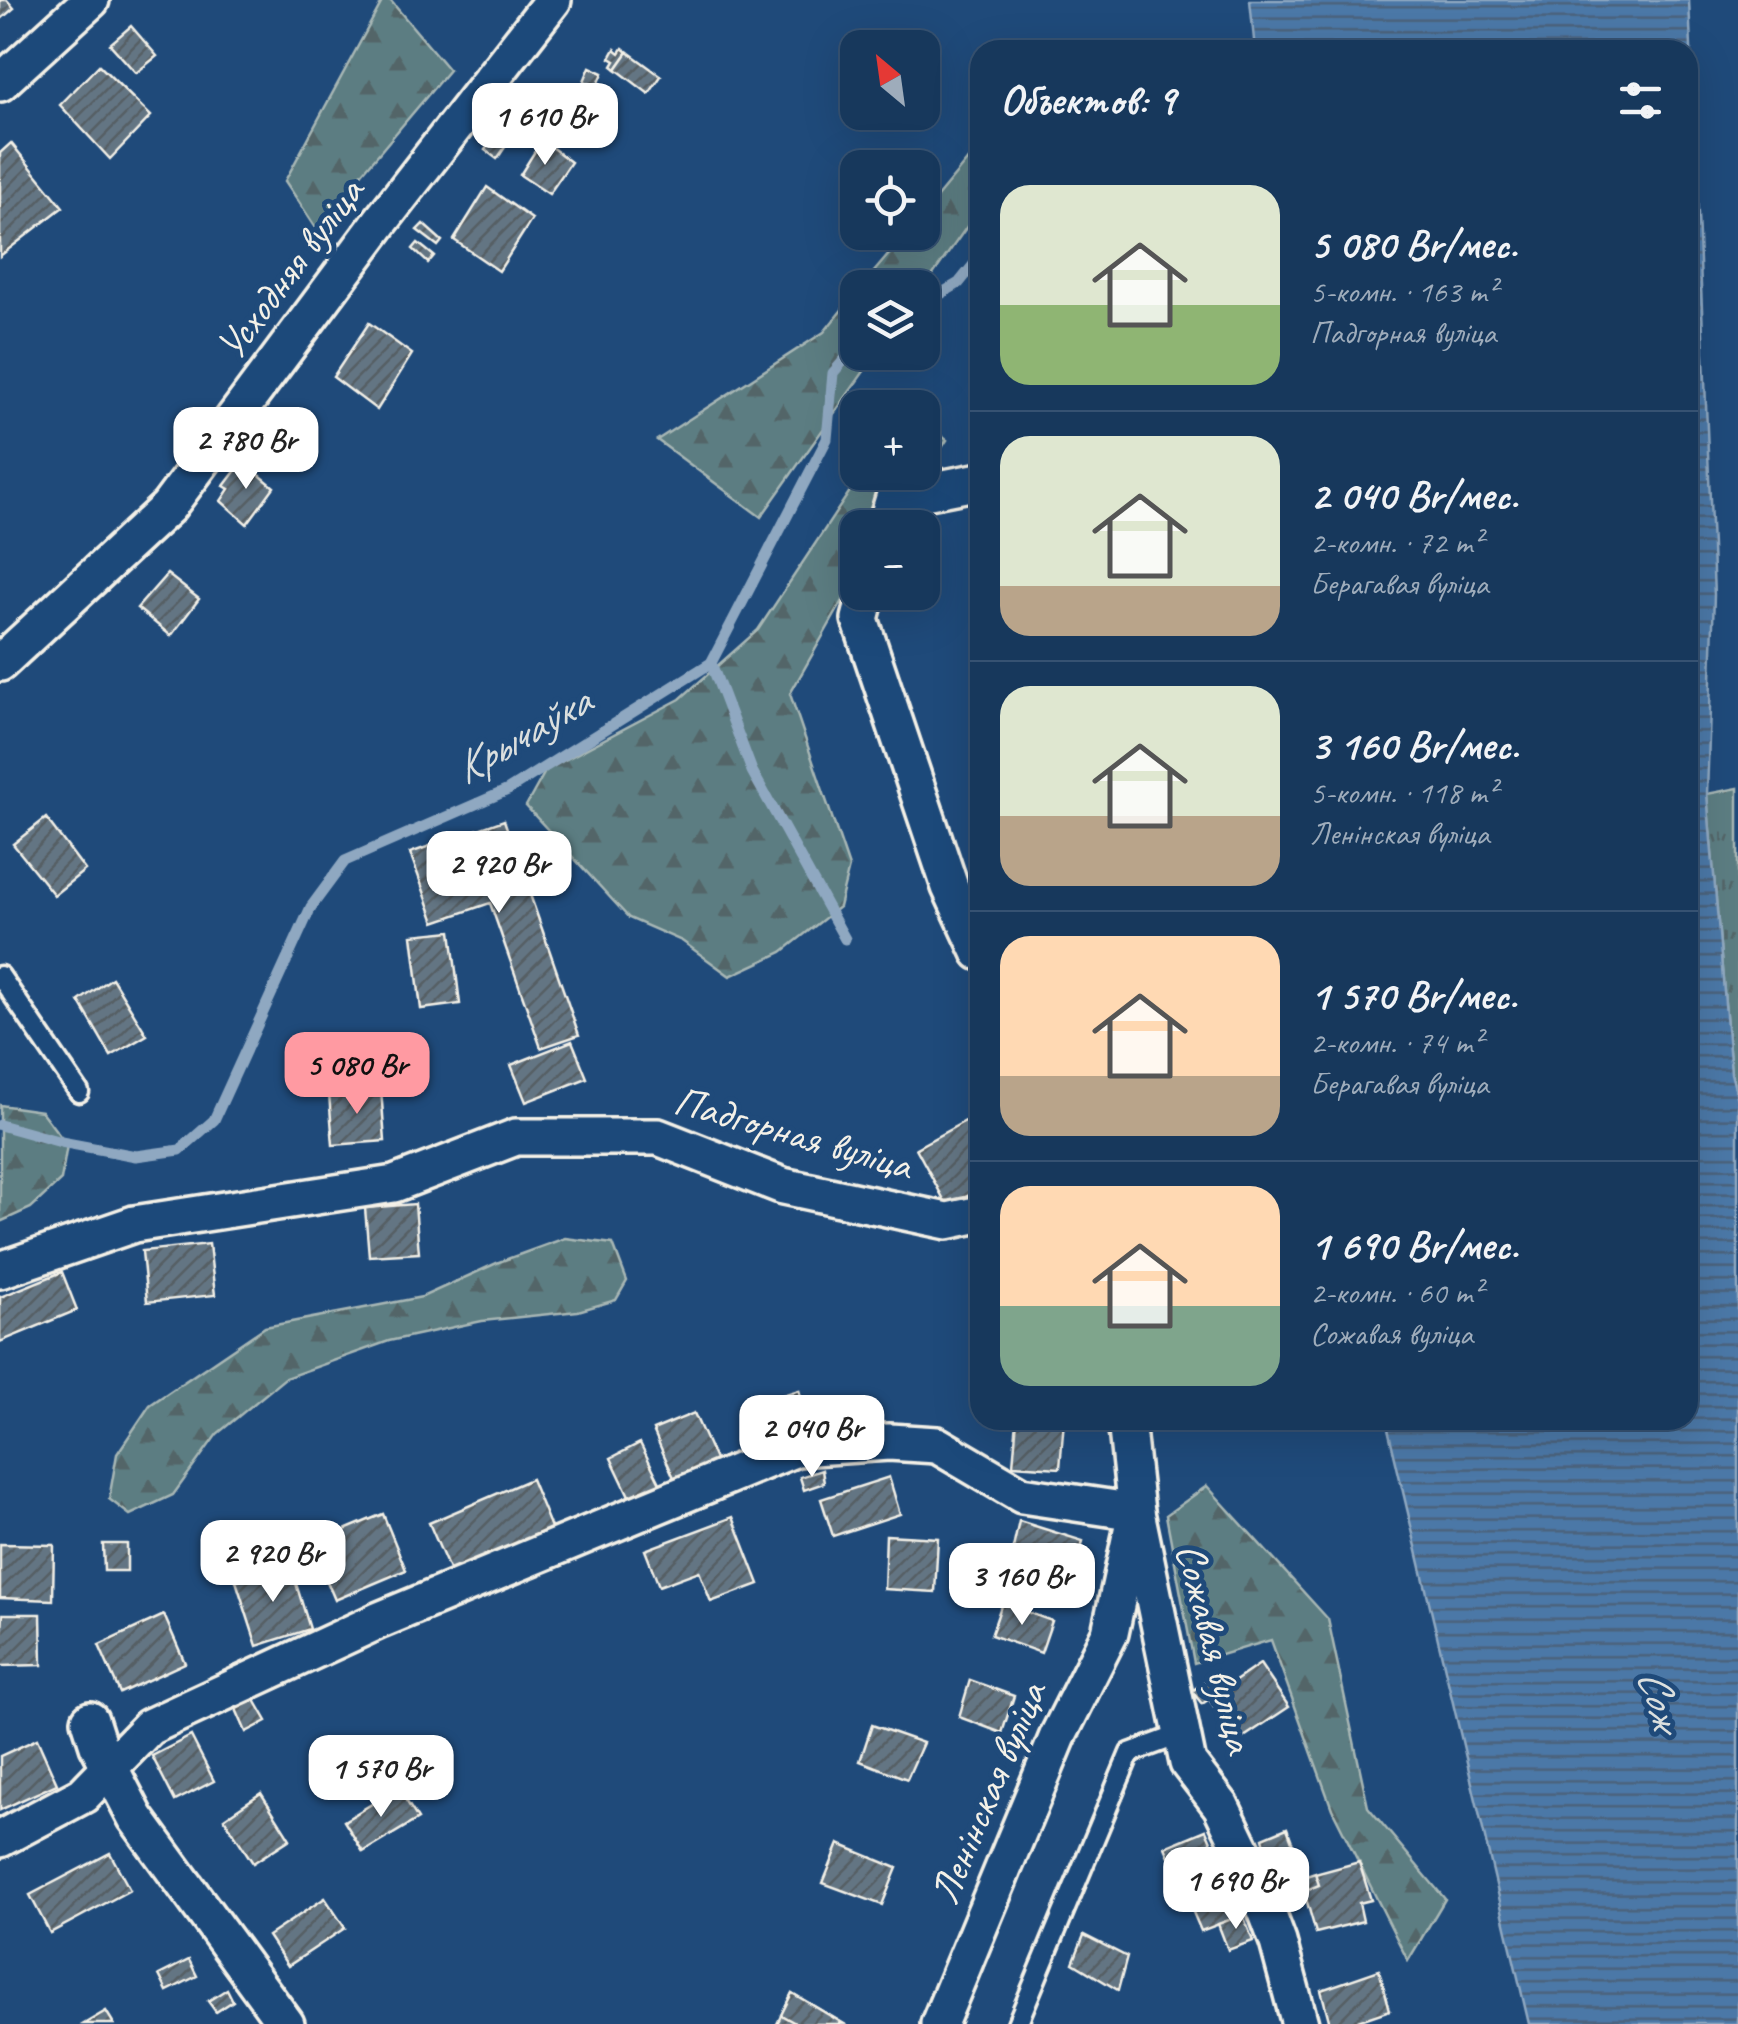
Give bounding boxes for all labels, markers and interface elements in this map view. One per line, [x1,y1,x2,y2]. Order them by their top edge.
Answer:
north arrow [840,30,940,130]
map controls [840,30,940,610]
icon: filters [1613,73,1668,128]
text: Объектов: 9 [1000,74,1175,127]
pin: 1 610 Br [442,83,648,168]
text: 1 610 Br [494,95,596,136]
button: locate [840,150,940,250]
street label: Усходняя вуліца [204,165,377,371]
text: 5 080 Br/мес. [1310,218,1517,271]
icon: home [1080,225,1200,345]
button: layers [840,270,940,370]
text: 5-комн. · 163 m² [1310,271,1497,312]
text: Падгорная вуліца [1310,312,1496,353]
button: + [840,390,940,490]
pin: 2 780 Br [143,407,349,492]
text: 2 780 Br [195,419,297,460]
text: 2 040 Br/мес. [1310,469,1518,522]
icon: home [1080,476,1200,596]
button: − [840,510,940,610]
text: 2-комн. · 72 m² [1310,522,1482,563]
text: Берагавая вуліца [1310,563,1488,604]
water label: Крычаўка [443,671,604,797]
text: 3 160 Br/мес. [1310,719,1519,772]
icon: home [1080,726,1200,846]
text: 5-комн. · 118 m² [1310,772,1497,813]
text: Ленінская вуліца [1310,813,1489,854]
pin: 2 920 Br [396,831,602,916]
text: 2 920 Br [449,843,549,884]
text: 1 570 Br/мес. [1310,969,1517,1022]
icon: home [1080,976,1200,1096]
text: 2-комн. · 74 m² [1310,1022,1482,1063]
pin: 5 080 Br [254,1032,460,1117]
text: 5 080 Br [307,1044,407,1085]
text: Берагавая вуліца [1310,1063,1488,1104]
street label: Падгорная вуліца [668,1074,920,1193]
text: 1 690 Br/мес. [1310,1219,1518,1272]
icon: home [1080,1226,1200,1346]
text: 2-комн. · 60 m² [1310,1272,1482,1313]
text: Сожавая вуліца [1310,1313,1473,1354]
pin: 2 040 Br [709,1395,915,1480]
text: 2 040 Br [761,1407,863,1448]
pin: 2 920 Br [170,1520,376,1605]
text: 2 920 Br [223,1532,323,1573]
street label: Сожавая вуліца [1163,1538,1267,1761]
pin: 3 160 Br [919,1543,1125,1628]
text: 3 160 Br [971,1555,1073,1596]
water label: Сож [1624,1662,1698,1744]
street label: Ленінская вуліца [918,1672,1059,1912]
pin: 1 570 Br [278,1735,484,1820]
text: 1 570 Br [331,1747,431,1788]
pin: 1 690 Br [1133,1847,1339,1932]
text: 1 690 Br [1185,1859,1287,1900]

